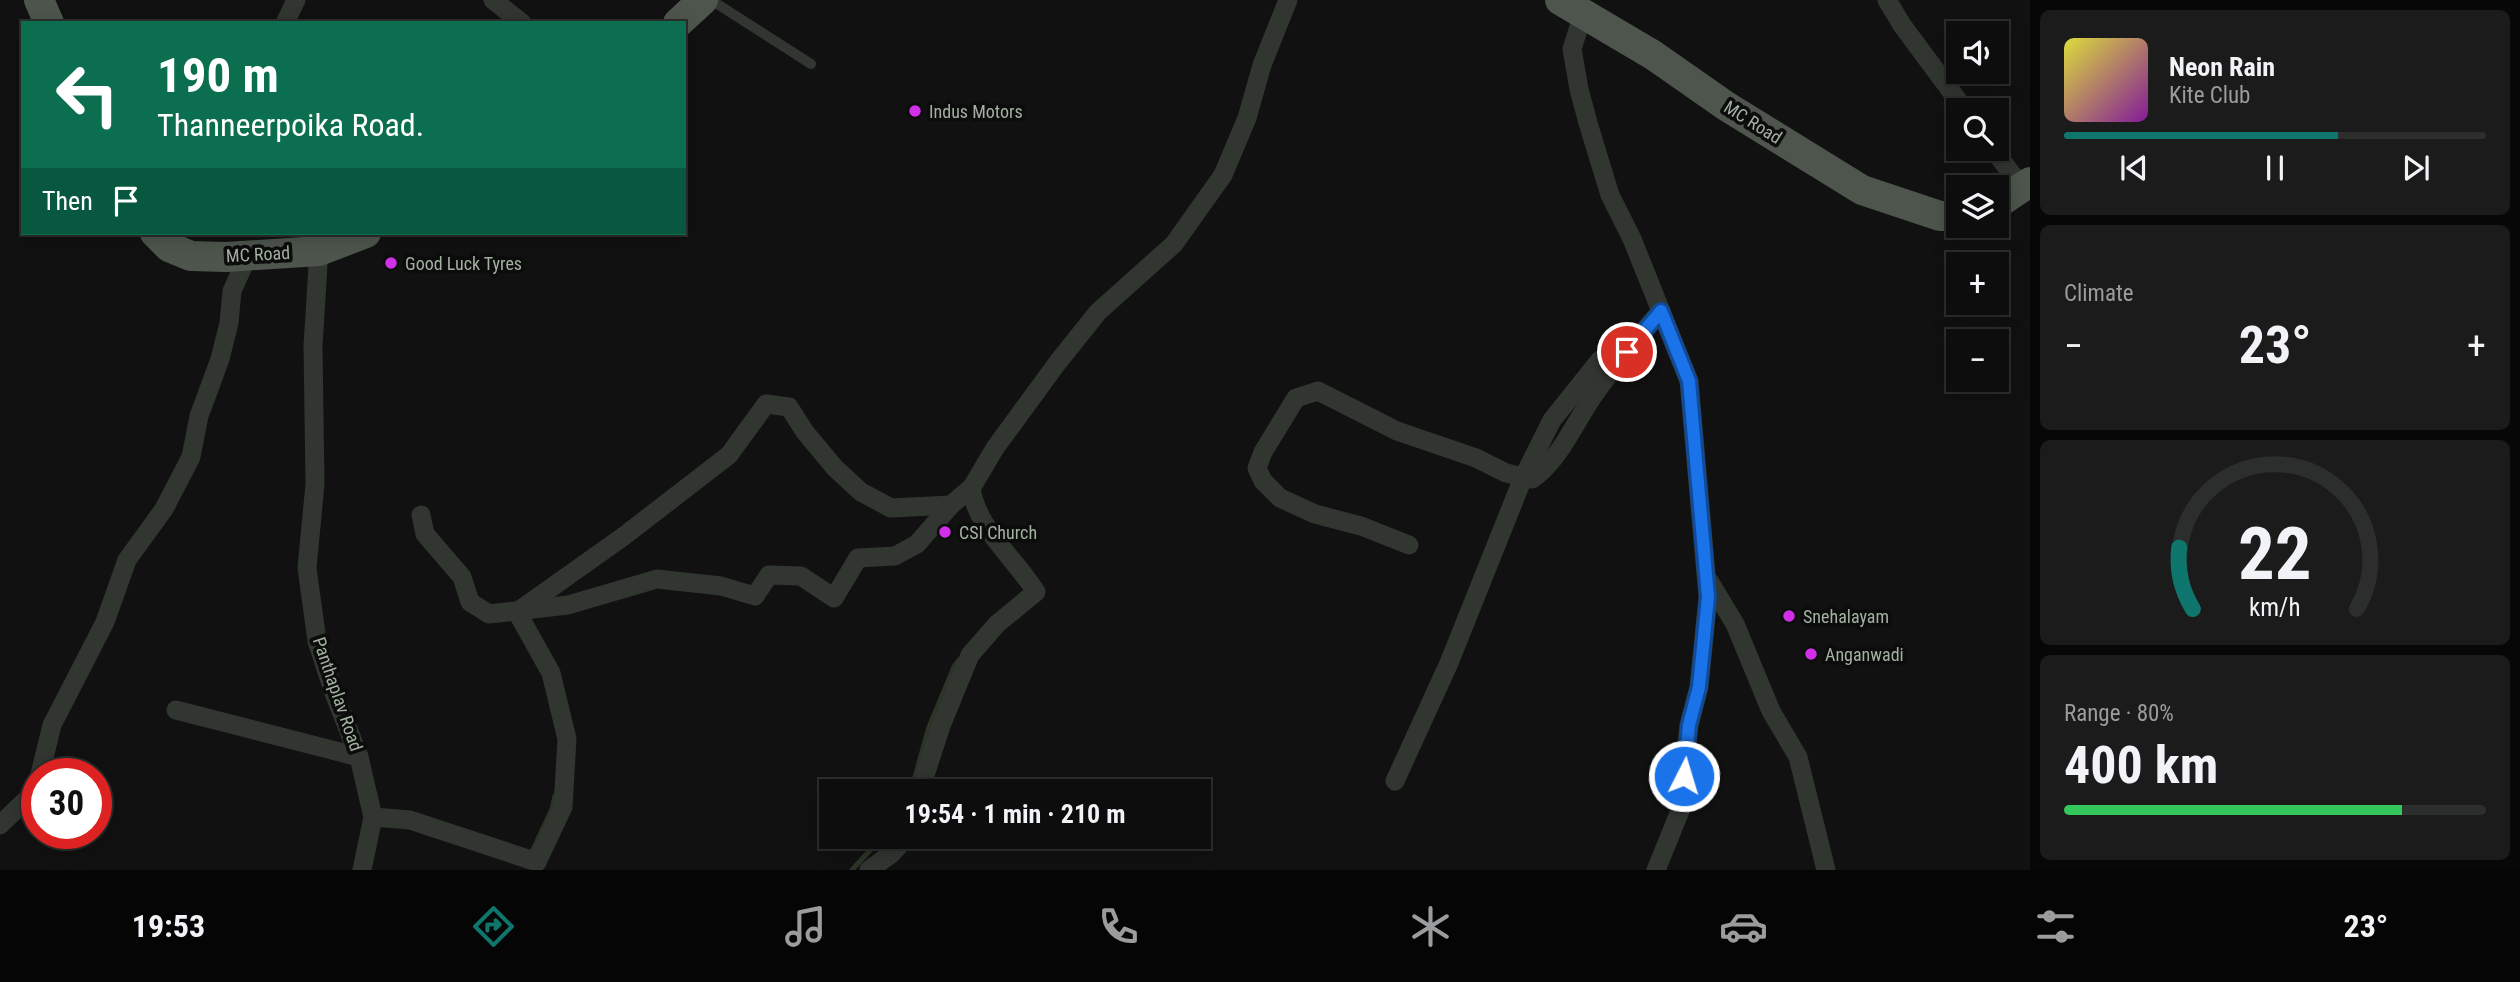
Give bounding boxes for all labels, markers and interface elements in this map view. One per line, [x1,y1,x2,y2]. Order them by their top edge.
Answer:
map controls [1946,21,2009,392]
button: sound [1946,21,2009,84]
text: 190 m [157,47,279,104]
icon: left [42,49,133,140]
text: Neon Rain [2169,52,2275,82]
text: Kite Club [2169,82,2250,109]
street label: MC Road [1720,96,1786,148]
button: search [1946,98,2009,161]
place label: Indus Motors [929,101,1023,122]
marker: Indus Motors [907,103,923,119]
text: Thanneerpoika Road. [157,106,424,144]
icon: previous [2115,149,2153,187]
icon: pause [2256,149,2294,187]
icon: next [2397,149,2435,187]
button: layers [1946,175,2009,238]
icon: arrive [107,182,145,220]
text: Then [42,186,93,216]
street label: MC Road [225,242,291,266]
button: + [1946,252,2009,315]
place label: Good Luck Tyres [405,253,522,274]
marker: Good Luck Tyres [383,255,399,271]
text: Climate [2064,280,2134,307]
text: 23° [2239,315,2311,376]
pin [1597,322,1657,382]
text: − [2064,324,2083,368]
text: + [2467,324,2486,368]
button: − [1946,329,2009,392]
icon: arrive [1608,333,1646,371]
text: 22 [2238,511,2312,597]
place label: CSI Church [959,522,1037,543]
marker: CSI Church [937,524,953,540]
text: km/h [2249,592,2301,621]
place label: Snehalayam [1803,606,1889,627]
marker: Snehalayam [1781,608,1797,624]
street label: Panthaplav Road [309,634,367,754]
place label: Anganwadi [1825,644,1904,665]
marker: Anganwadi [1803,646,1819,662]
text: Range · 80% [2064,700,2174,727]
text: 400 km [2064,735,2218,796]
position arrow [1647,739,1721,813]
speed limit sign: 30 [21,758,112,849]
text: 19:54 · 1 min · 210 m [905,799,1125,829]
icon: directions [469,902,518,951]
icon: music [781,902,830,951]
icon: phone [1094,902,1143,951]
icon: climate [1406,902,1455,951]
icon: car [1719,902,1768,951]
icon: filters [2031,902,2080,951]
text: 19:53 [132,907,205,945]
text: 23° [2343,907,2388,945]

